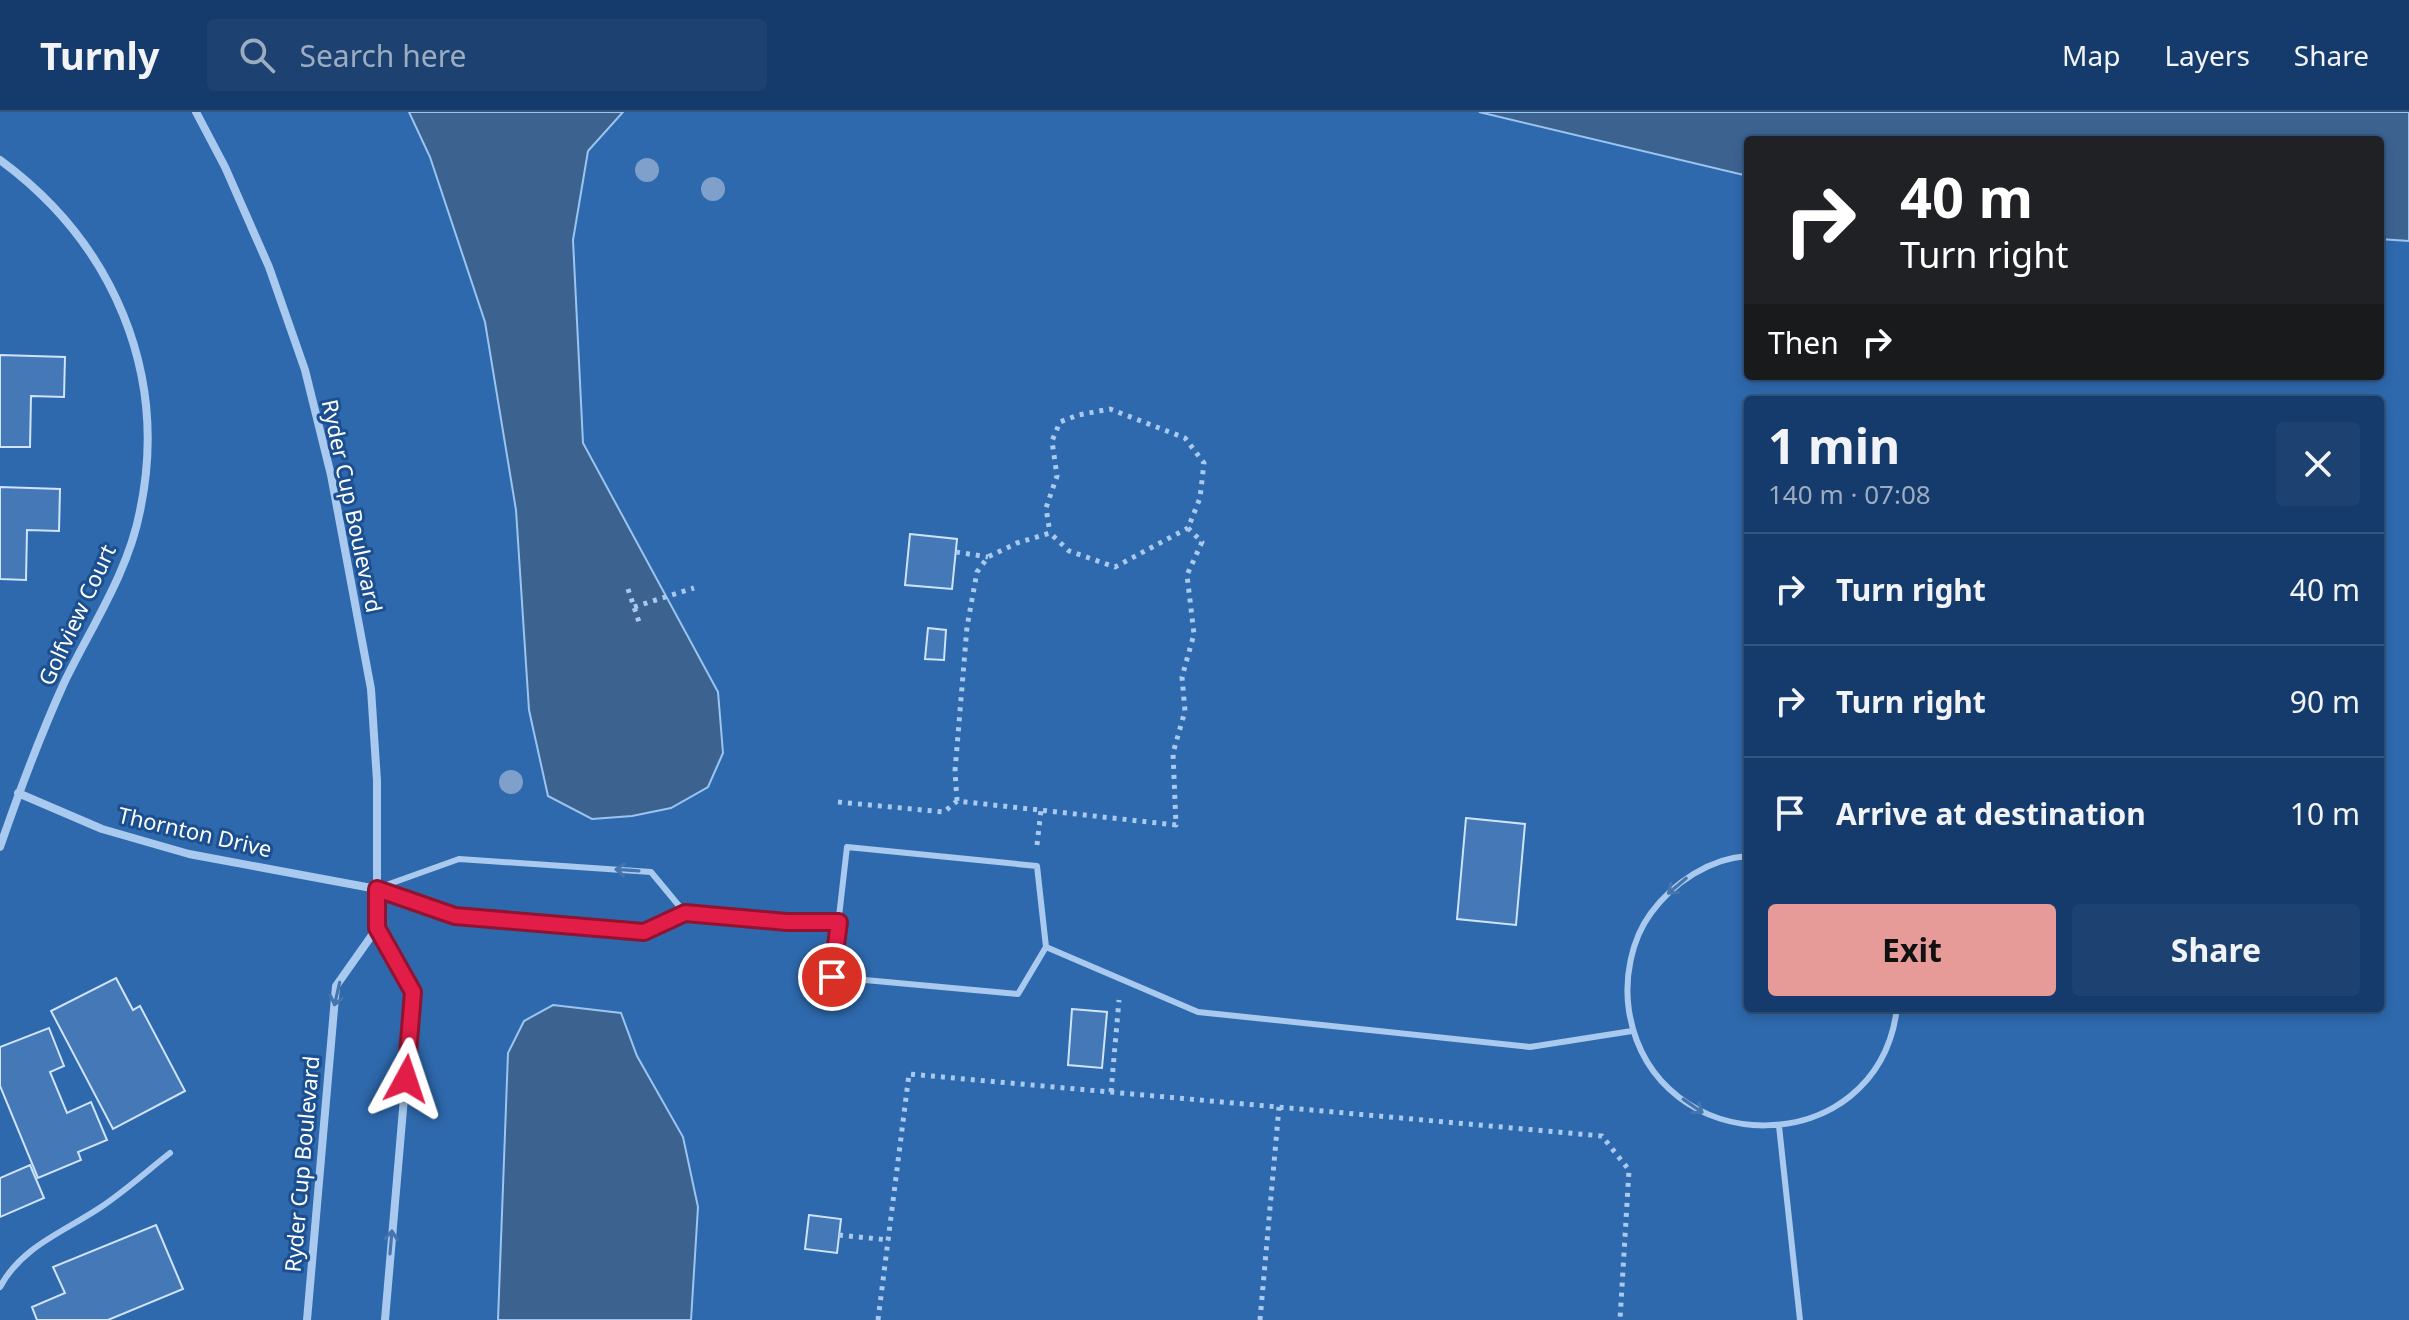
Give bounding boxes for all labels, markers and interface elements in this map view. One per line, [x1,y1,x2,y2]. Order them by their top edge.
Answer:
search box [207,19,767,91]
text: Turnly [40,29,159,81]
icon: search [235,33,279,77]
text: Search here [299,35,466,76]
text: Map [2062,36,2120,74]
text: Layers [2164,36,2250,74]
text: Share [2294,36,2369,74]
text: 40 m [1900,158,2033,234]
icon: right [1768,168,1872,272]
text: Turn right [1900,230,2068,279]
icon: right [1855,320,1899,364]
text: Then [1768,322,1839,363]
street label: Ryder Cup Boulevard [316,397,390,615]
text: 1 min [1768,413,1900,478]
button: close [2276,422,2360,506]
text: 140 m · 07:08 [1768,476,1931,512]
street label: Golfview Court [30,539,122,690]
icon: right [1768,567,1812,611]
text: Turn right [1836,569,1986,610]
text: 40 m [2290,569,2360,610]
icon: right [1768,679,1812,723]
text: Turn right [1836,681,1986,722]
text: 90 m [2290,681,2360,722]
icon: arrive [1768,791,1812,835]
text: Arrive at destination [1836,793,2146,834]
text: 10 m [2290,793,2360,834]
street label: Thornton Drive [115,799,275,863]
one-way arrow [614,862,641,877]
one-way arrow [1668,877,1688,895]
button: Exit [1768,904,2056,996]
button: Share [2072,904,2360,996]
pin [798,943,866,1011]
icon: arrive [810,955,854,999]
one-way arrow [329,981,344,1006]
position arrow [364,1037,448,1121]
street label: Ryder Cup Boulevard [277,1055,325,1273]
one-way arrow [1681,1098,1703,1114]
one-way arrow [384,1229,399,1256]

